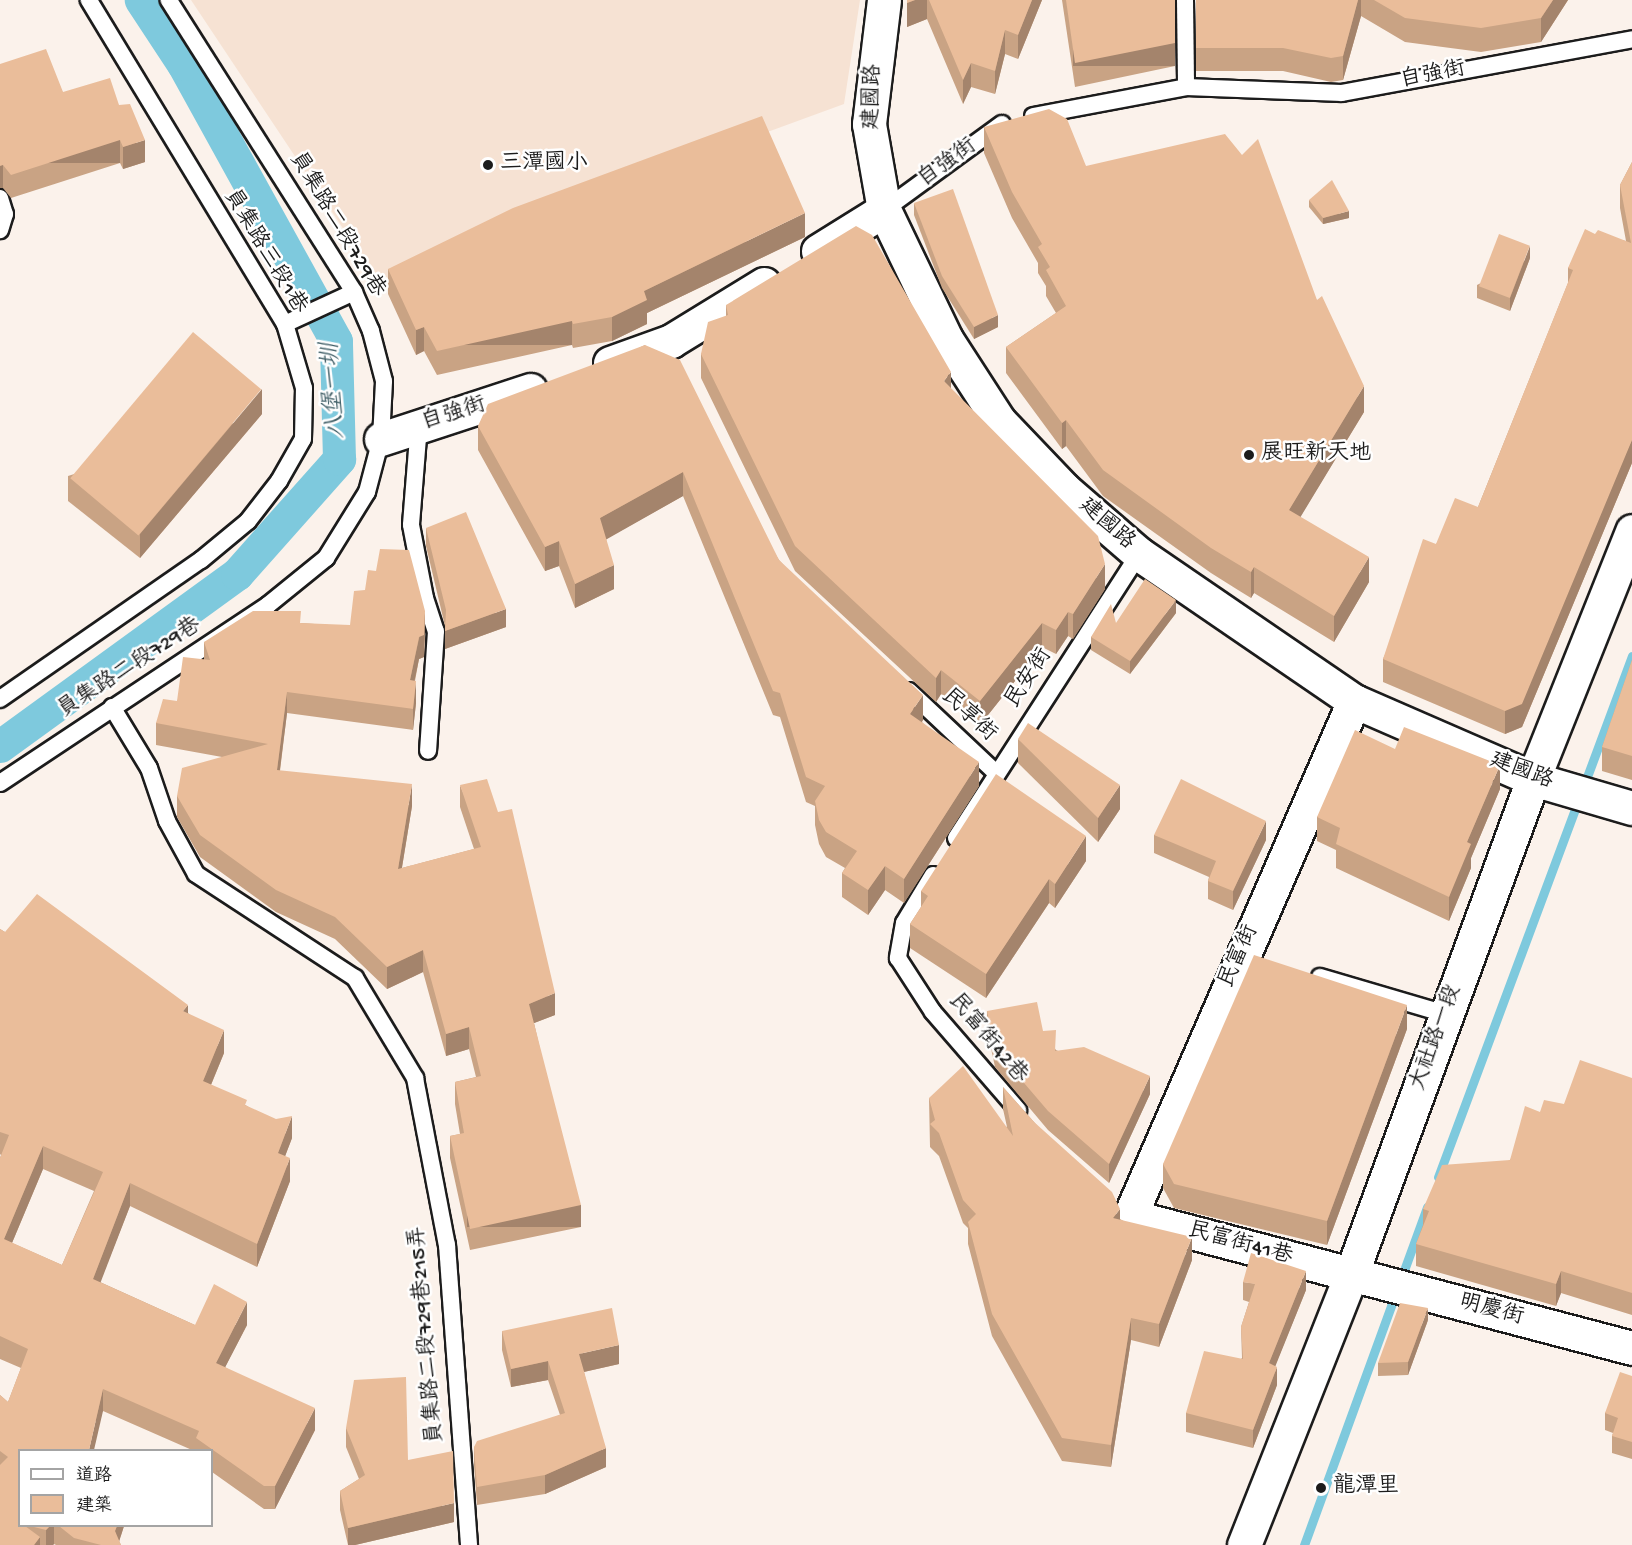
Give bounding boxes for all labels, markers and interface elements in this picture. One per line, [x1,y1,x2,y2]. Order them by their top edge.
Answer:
street label: 自強街 [1398,57,1468,95]
street label: 建國路 [860,64,888,130]
street label: 自強街 [914,134,982,194]
street label: 員集路二段729巷 [282,147,390,303]
place label: 三潭國小 [500,152,588,178]
marker: 三潭國小 [481,158,495,172]
street label: 員集路三段1巷 [216,185,312,319]
water label: 八堡一圳 [317,342,353,440]
street label: 自強街 [419,393,489,437]
place label: 展旺新天地 [1261,442,1371,468]
marker: 展旺新天地 [1242,448,1256,462]
street label: 建國路 [1072,493,1140,557]
street label: 員集路二段729巷 [54,613,206,725]
street label: 民安街 [1001,644,1059,714]
street label: 民享街 [935,684,1001,748]
street label: 建國路 [1485,748,1557,796]
street label: 民富街 [1215,921,1265,993]
street label: 大社路一段 [1406,982,1468,1094]
street label: 民富街42巷 [942,989,1032,1089]
street label: 民富街41巷 [1185,1218,1295,1272]
street label: 員集路二段729巷215弄 [405,1225,451,1445]
street label: 明慶街 [1456,1290,1526,1332]
legend [18,1449,213,1527]
text: 道路 [76,1466,112,1487]
place label: 龍潭里 [1333,1475,1399,1501]
marker: 龍潭里 [1314,1481,1328,1495]
text: 建築 [76,1496,112,1517]

